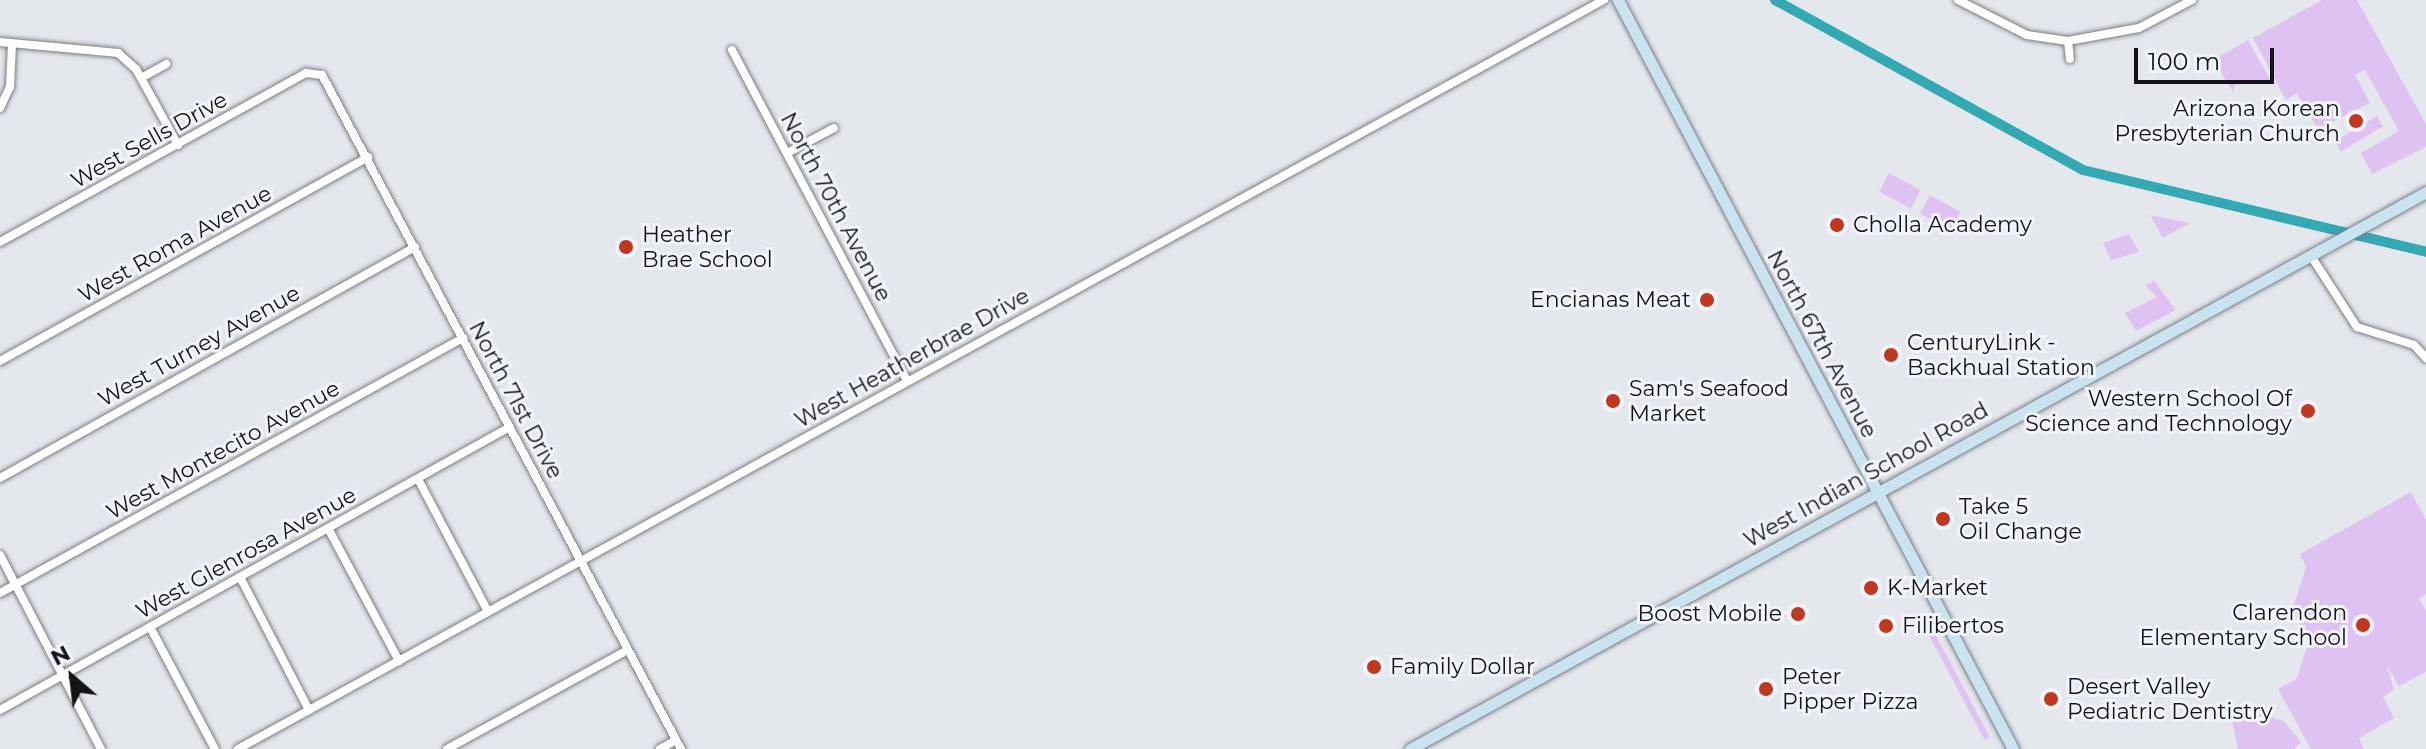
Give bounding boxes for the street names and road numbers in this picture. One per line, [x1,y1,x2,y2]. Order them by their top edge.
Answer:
street label: West Sells Drive [66,86,232,194]
street label: North 70th Avenue [775,108,897,306]
street label: West Roma Avenue [74,180,276,308]
street label: North 67th Avenue [1761,246,1883,442]
street label: West Turney Avenue [94,280,304,412]
street label: West Heatherbrae Drive [790,282,1034,434]
street label: North 71st Drive [463,317,569,483]
street label: West Montecito Avenue [102,375,344,525]
street label: West Indian School Road [1739,397,1993,553]
street label: West Glenrosa Avenue [131,481,361,625]

